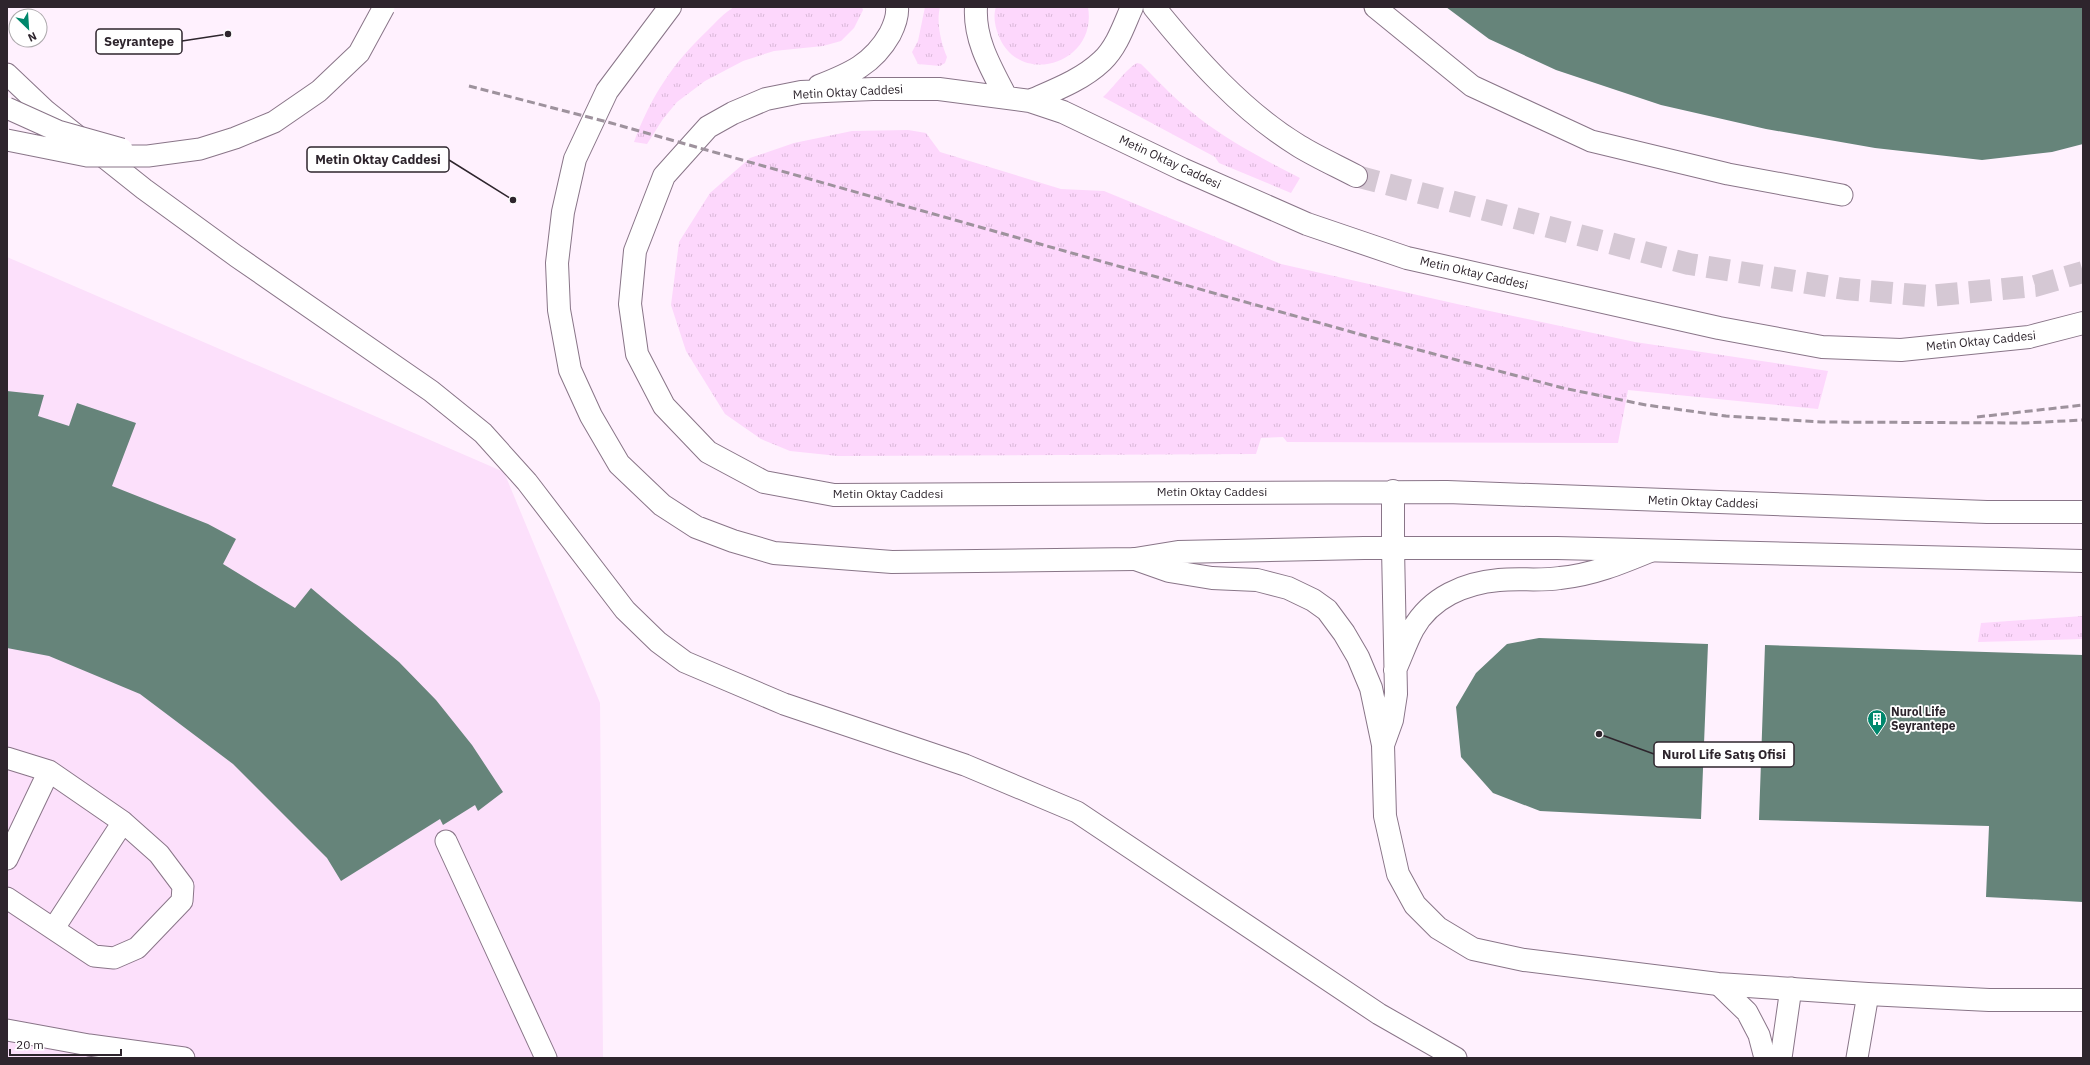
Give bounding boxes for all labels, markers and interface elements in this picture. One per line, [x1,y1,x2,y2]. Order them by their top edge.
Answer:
north arrow [8,8,48,48]
text: N [26,29,39,45]
callout: Seyrantepe [96,29,182,54]
text: Seyrantepe [104,33,174,50]
street label: Metin Oktay Caddesi [792,81,904,102]
street label: Metin Oktay Caddesi [1117,131,1223,192]
callout: Metin Oktay Caddesi [307,147,449,172]
text: Metin Oktay Caddesi [315,151,441,168]
street label: Metin Oktay Caddesi [1419,253,1530,292]
street label: Metin Oktay Caddesi [1925,327,2037,354]
street label: Metin Oktay Caddesi [1157,484,1267,499]
street label: Metin Oktay Caddesi [833,486,943,501]
street label: Metin Oktay Caddesi [1648,492,1758,511]
place label: Nurol Life Seyrantepe [1891,704,1956,733]
building icon: Nurol Life Seyrantepe [1866,708,1888,736]
callout: Nurol Life Satış Ofisi [1654,742,1794,767]
text: Nurol Life Satış Ofisi [1662,746,1786,763]
scale bar [10,1031,121,1057]
text: 20 m [16,1037,44,1052]

